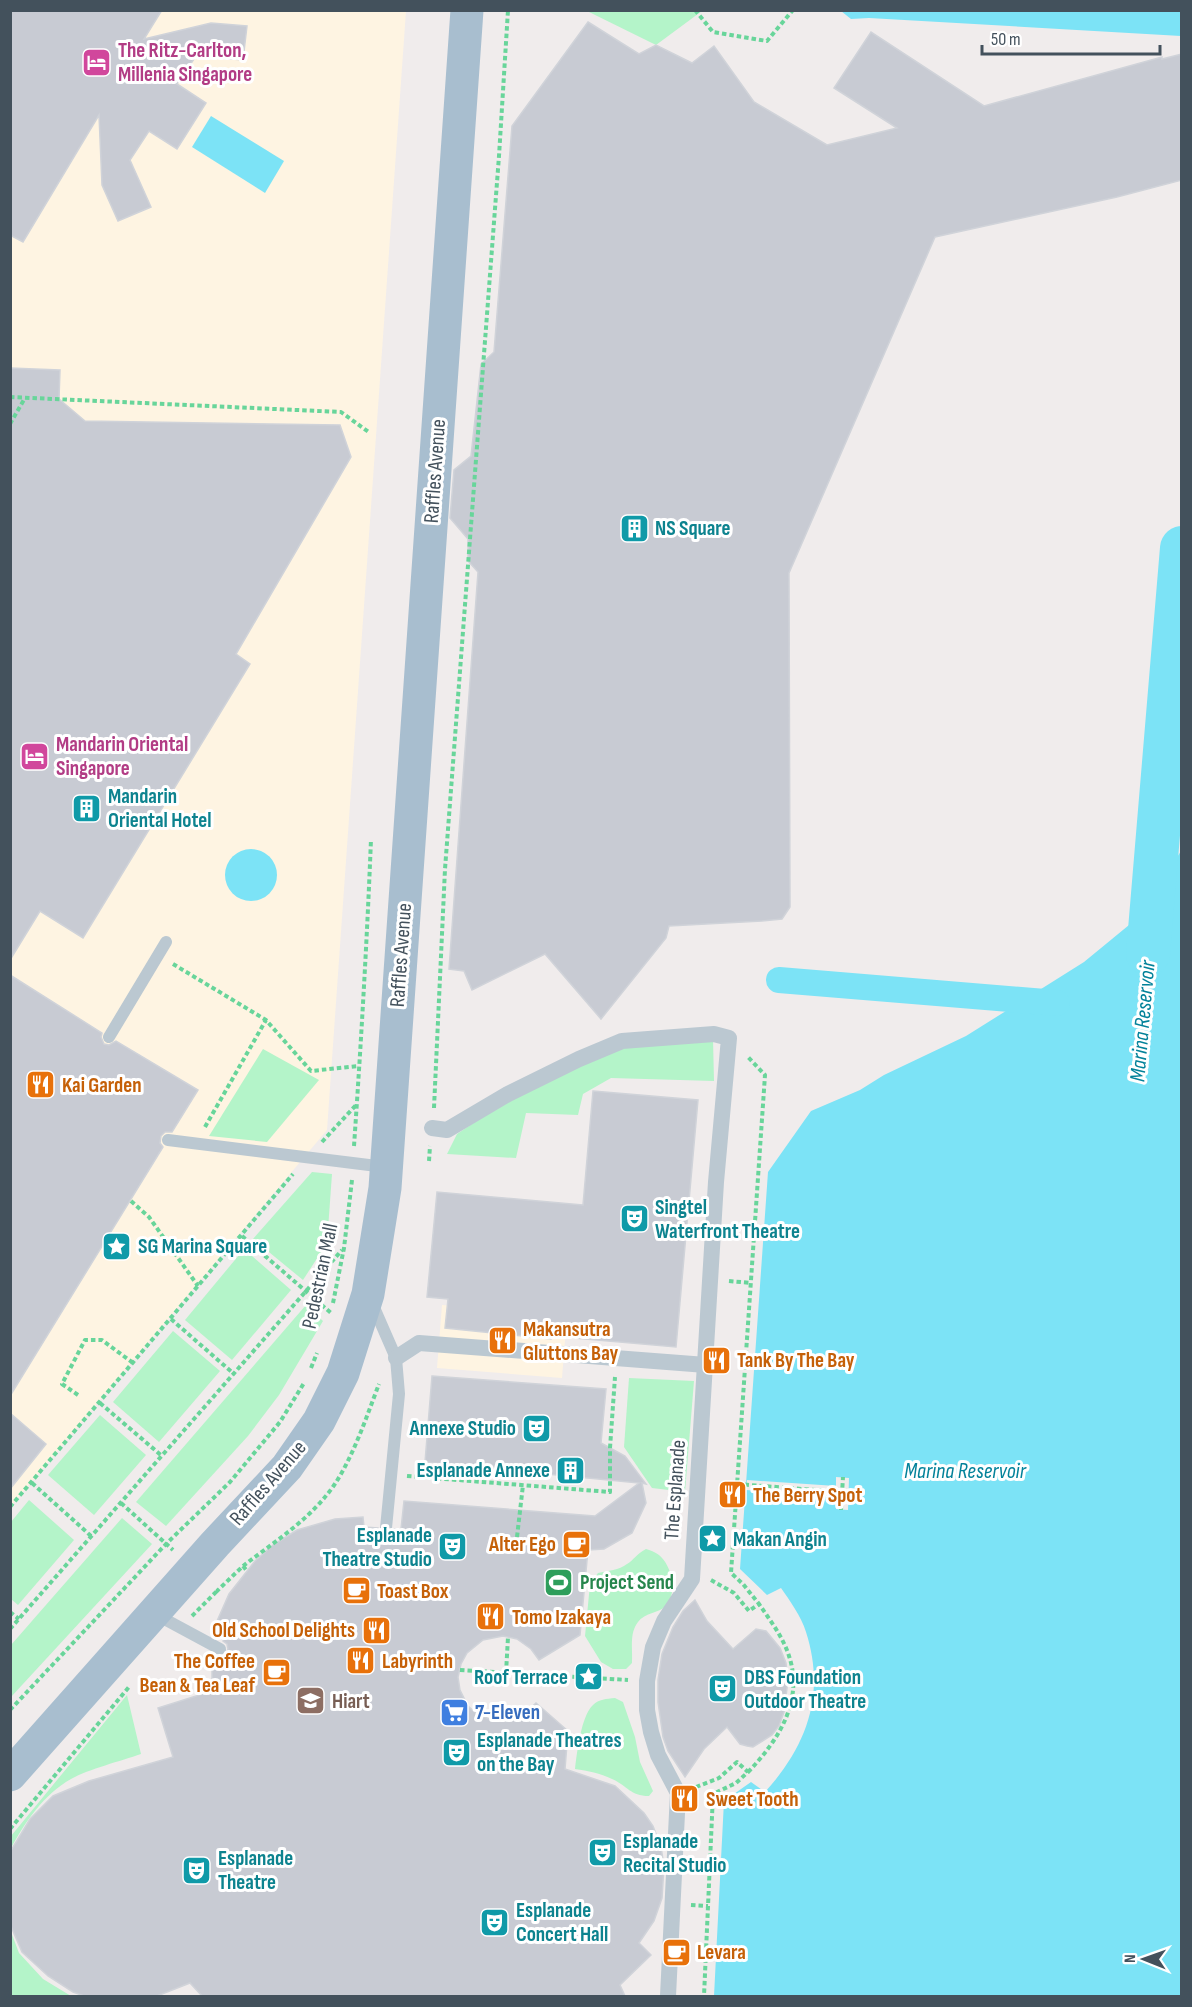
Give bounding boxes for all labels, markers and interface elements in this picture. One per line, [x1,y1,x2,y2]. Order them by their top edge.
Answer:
scale bar [982,18,1160,56]
text: 50 m [991,29,1021,50]
place label: The Ritz-Carlton, Millenia Singapore [118,38,252,87]
hotel icon: The Ritz-Carlton, Millenia Singapore [81,46,113,78]
street label: Raffles Avenue [419,418,451,524]
building icon: NS Square [618,512,650,544]
place label: NS Square [655,516,731,541]
place label: Mandarin Oriental Singapore [56,732,188,781]
hotel icon: Mandarin Oriental Singapore [19,740,51,772]
place label: Mandarin Oriental Hotel [108,784,212,833]
building icon: Mandarin Oriental Hotel [71,792,103,824]
street label: Raffles Avenue [385,902,417,1008]
water label: Marina Reservoir [1124,958,1162,1083]
restaurant icon: Kai Garden [25,1069,57,1101]
place label: Kai Garden [62,1073,142,1098]
place label: Singtel Waterfront Theatre [655,1195,800,1244]
theatre icon: Singtel Waterfront Theatre [618,1203,650,1235]
street label: Pedestrian Mall [297,1221,343,1331]
place icon: SG Marina Square [101,1230,133,1262]
place label: SG Marina Square [138,1234,267,1259]
place label: Makansutra Gluttons Bay [523,1317,619,1366]
restaurant icon: Makansutra Gluttons Bay [486,1325,518,1357]
restaurant icon: Tank By The Bay [700,1344,732,1376]
place label: Tank By The Bay [737,1348,855,1373]
theatre icon: Annexe Studio [521,1412,553,1444]
place label: Annexe Studio [409,1416,516,1441]
street label: Raffles Avenue [224,1436,312,1530]
street label: The Esplanade [659,1439,691,1541]
building icon: Esplanade Annexe [555,1454,587,1486]
place label: Esplanade Annexe [416,1458,550,1483]
water label: Marina Reservoir [904,1458,1027,1485]
restaurant icon: The Berry Spot [716,1479,748,1511]
place label: The Berry Spot [753,1483,863,1508]
place label: Esplanade Theatre Studio [323,1523,432,1572]
place icon: Makan Angin [696,1523,728,1555]
place label: Makan Angin [733,1527,827,1552]
cafe icon: Alter Ego [561,1528,593,1560]
theatre icon: Esplanade Theatre Studio [437,1531,469,1563]
place label: Alter Ego [488,1532,556,1557]
sports icon: Project Send [543,1566,575,1598]
place label: Project Send [580,1570,674,1595]
cafe icon: Toast Box [340,1575,372,1607]
place label: Toast Box [377,1579,449,1604]
restaurant icon: Tomo Izakaya [475,1601,507,1633]
place label: Tomo Izakaya [512,1605,611,1630]
restaurant icon: Old School Delights [360,1614,392,1646]
place label: Old School Delights [212,1618,355,1643]
restaurant icon: Labyrinth [345,1645,377,1677]
place label: The Coffee Bean & Tea Leaf [139,1649,255,1698]
place label: Labyrinth [382,1649,453,1674]
cafe icon: The Coffee Bean & Tea Leaf [260,1657,292,1689]
place icon: Roof Terrace [573,1661,605,1693]
place label: Roof Terrace [474,1665,568,1690]
place label: DBS Foundation Outdoor Theatre [744,1665,866,1714]
theatre icon: DBS Foundation Outdoor Theatre [707,1673,739,1705]
school or university icon: Hiart [295,1685,327,1717]
place label: Hiart [332,1689,370,1714]
supermarket icon: 7-Eleven [438,1696,470,1728]
place label: 7-Eleven [475,1700,540,1725]
place label: Esplanade Theatres on the Bay [477,1728,622,1777]
theatre icon: Esplanade Theatres on the Bay [440,1736,472,1768]
restaurant icon: Sweet Tooth [669,1783,701,1815]
place label: Sweet Tooth [706,1787,799,1812]
place label: Esplanade Recital Studio [623,1829,726,1878]
theatre icon: Esplanade Recital Studio [586,1837,618,1869]
place label: Esplanade Theatre [218,1846,293,1895]
theatre icon: Esplanade Theatre [181,1854,213,1886]
place label: Esplanade Concert Hall [516,1898,608,1947]
theatre icon: Esplanade Concert Hall [479,1906,511,1938]
north arrow [1114,1929,1174,1989]
cafe icon: Levara [660,1936,692,1968]
place label: Levara [697,1940,746,1965]
text: N [1121,1954,1140,1963]

